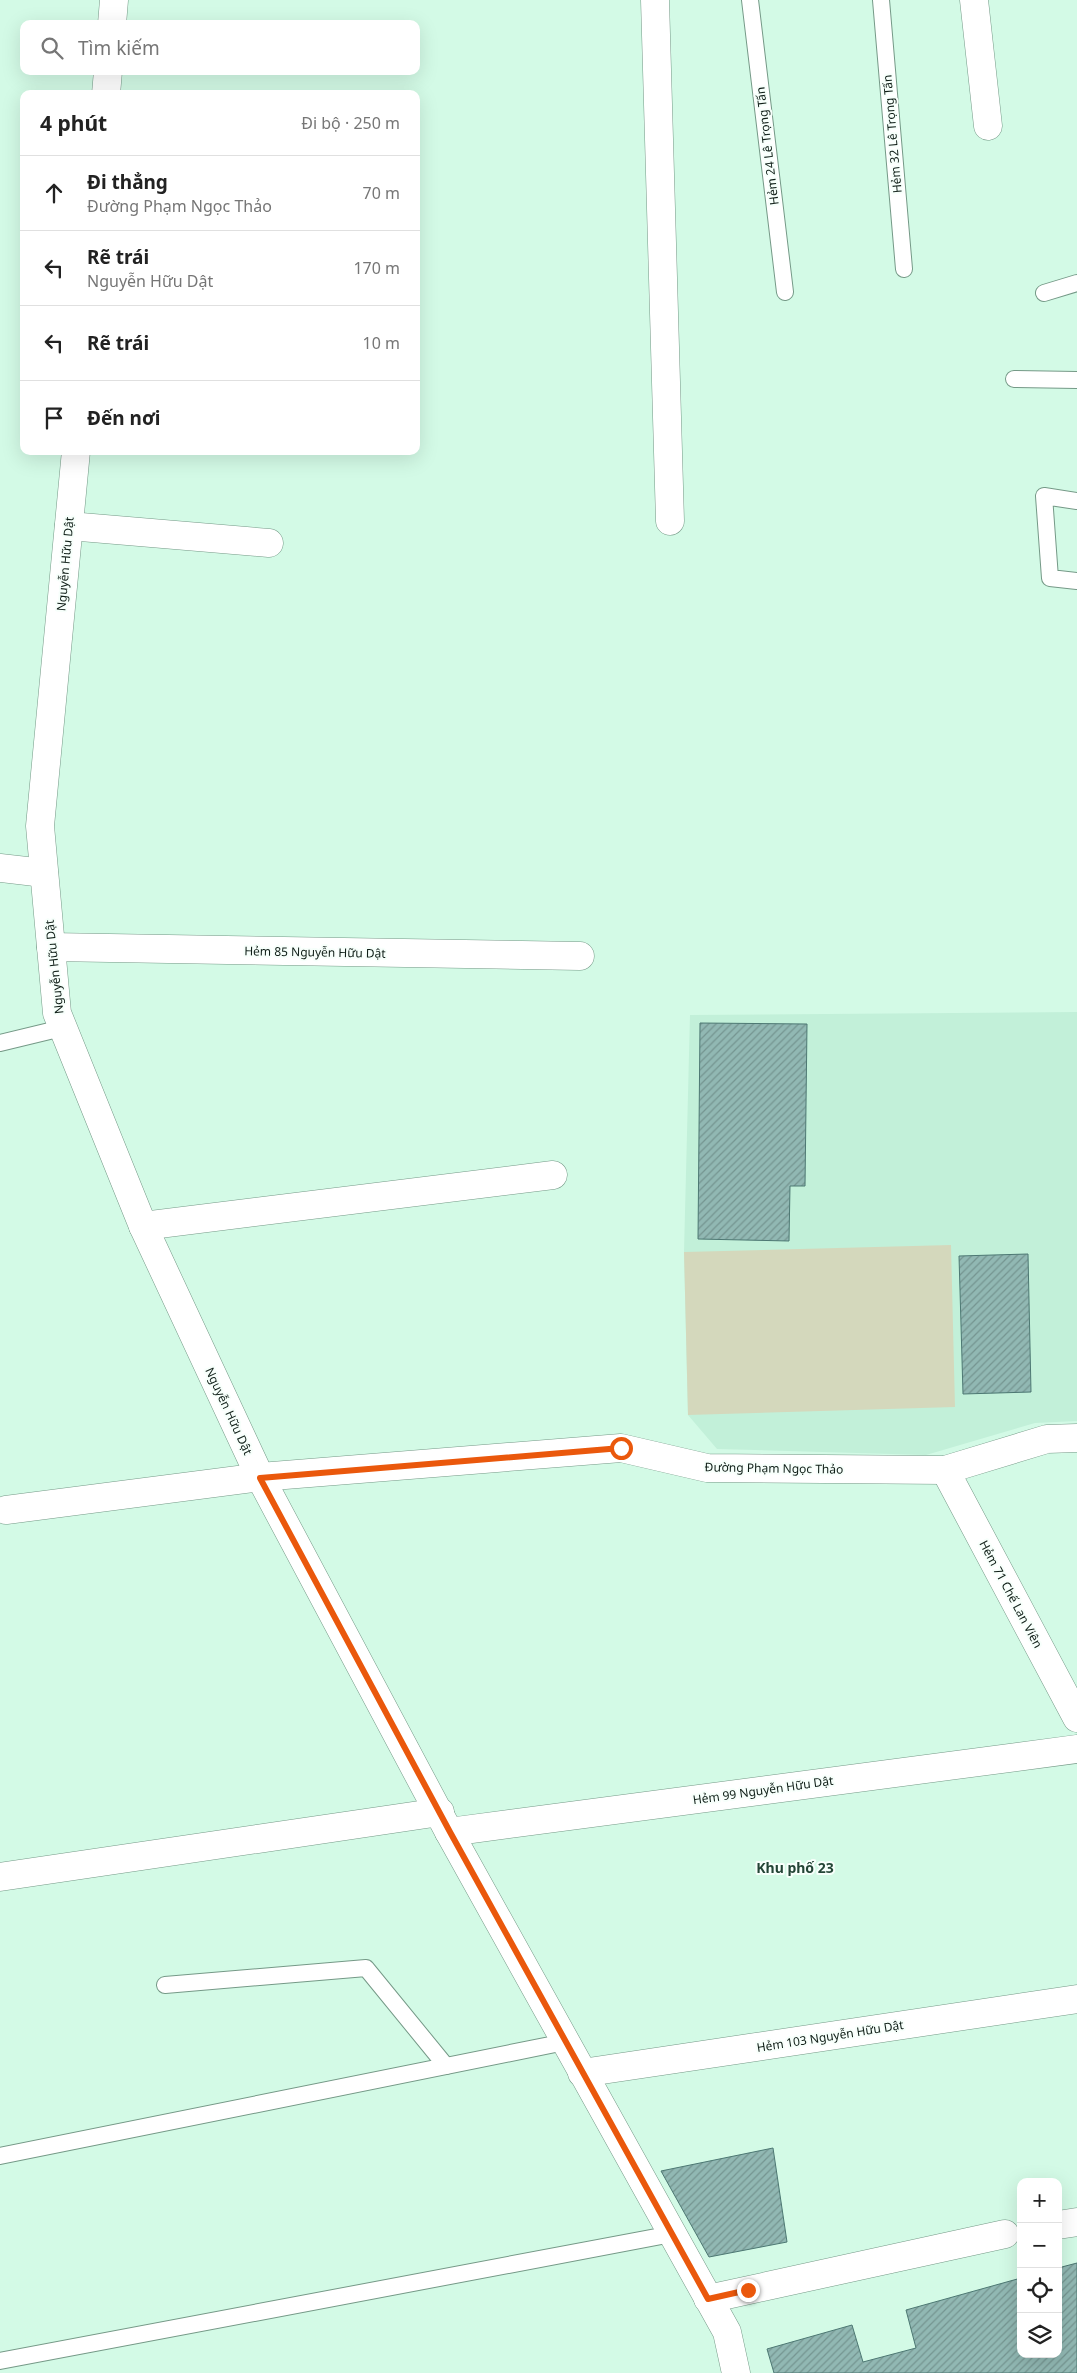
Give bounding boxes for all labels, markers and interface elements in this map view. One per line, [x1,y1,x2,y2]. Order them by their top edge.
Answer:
search box [20,20,420,75]
icon: search [38,34,66,62]
text: Tìm kiếm [78,35,160,61]
street label: Hẻm 32 Lê Trọng Tấn [878,74,906,194]
street label: Hẻm 24 Lê Trọng Tấn [751,86,783,206]
text: 4 phút [40,109,107,137]
text: Đi bộ · 250 m [301,112,400,134]
text: Đi thẳng [87,169,168,195]
icon: ahead [40,179,68,207]
text: 70 m [363,182,400,204]
text: Đường Phạm Ngọc Thảo [87,195,272,217]
text: Rẽ trái [87,244,149,270]
icon: left [40,254,68,282]
text: 170 m [353,257,400,279]
text: Nguyễn Hữu Dật [87,270,213,292]
icon: left [40,329,68,357]
text: Rẽ trái [87,330,149,356]
text: 10 m [363,332,400,354]
icon: arrive [40,404,68,432]
text: Đến nơi [87,405,161,431]
street label: Nguyễn Hữu Dật [52,515,78,612]
street label: Nguyễn Hữu Dật [41,918,67,1015]
street label: Hẻm 85 Nguyễn Hữu Dật [244,942,387,962]
street label: Nguyễn Hữu Dật [201,1364,257,1458]
route start [610,1437,633,1460]
street label: Đường Phạm Ngọc Thảo [705,1458,843,1478]
street label: Hẻm 71 Chế Lan Viên [975,1537,1047,1651]
street label: Hẻm 99 Nguyễn Hữu Dật [692,1772,835,1808]
district label: Khu phố 23 [756,1858,834,1877]
street label: Hẻm 103 Nguyễn Hữu Dật [755,2016,905,2056]
map controls [1017,2178,1062,2358]
button: + [1017,2178,1062,2223]
button: − [1017,2223,1062,2268]
button: locate [1017,2268,1062,2313]
route end [737,2279,760,2302]
button: layers [1017,2313,1062,2358]

